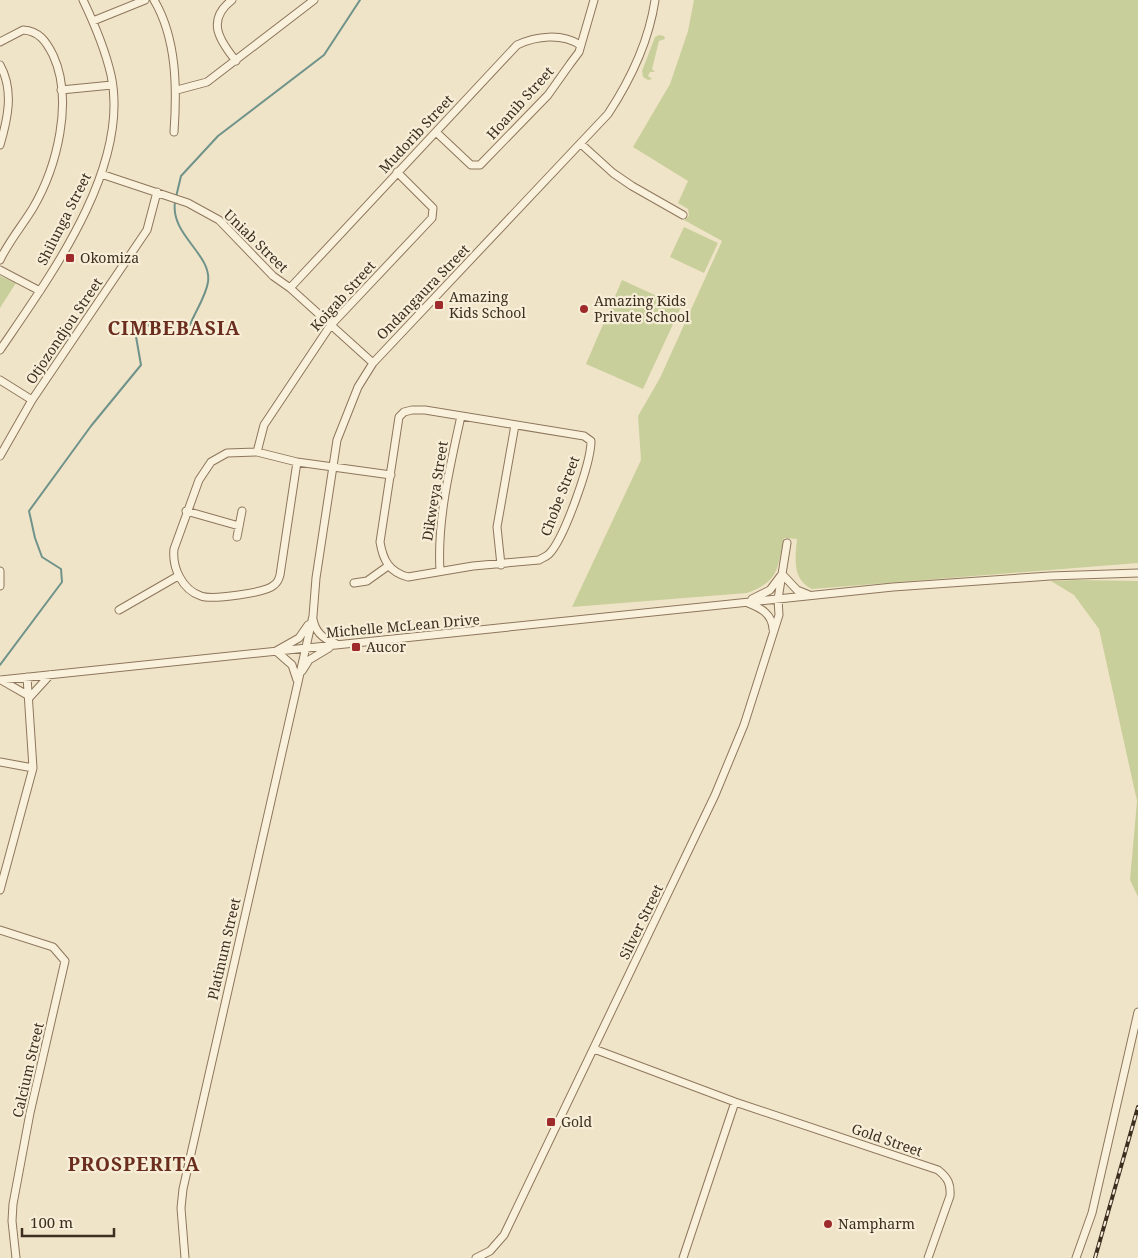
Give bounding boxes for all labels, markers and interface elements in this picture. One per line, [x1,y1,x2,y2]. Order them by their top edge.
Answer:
street label: Hoanib Street [482,62,557,143]
street label: Mudorib Street [374,90,457,177]
street label: Shilunga Street [32,169,95,268]
street label: Uniab Street [220,205,293,276]
street label: Ondangaura Street [372,240,473,344]
place label: Okomiza [80,248,139,267]
marker: Okomiza [64,252,76,264]
street label: Koigab Street [306,256,379,335]
street label: Otjozondjou Street [21,274,106,388]
place label: Amazing Kids School [449,287,526,322]
place label: Amazing Kids Private School [594,291,690,326]
marker: Amazing Kids School [433,299,445,311]
marker: Amazing Kids Private School [578,303,590,315]
district label: CIMBEBASIA [107,315,241,341]
street label: Dikweya Street [417,440,452,542]
street label: Chobe Street [536,453,584,539]
street label: Michelle McLean Drive [325,609,481,642]
place label: Aucor [366,637,406,656]
marker: Aucor [350,641,362,653]
street label: Silver Street [614,881,667,962]
street label: Platinum Street [203,896,244,1002]
street label: Calcium Street [7,1020,48,1119]
place label: Gold [561,1112,592,1131]
marker: Gold [545,1116,557,1128]
street label: Gold Street [849,1119,925,1161]
district label: PROSPERITA [68,1151,200,1177]
scale bar [22,1206,115,1238]
text: 100 m [30,1212,73,1232]
place label: Nampharm [838,1214,915,1233]
marker: Nampharm [822,1218,834,1230]

